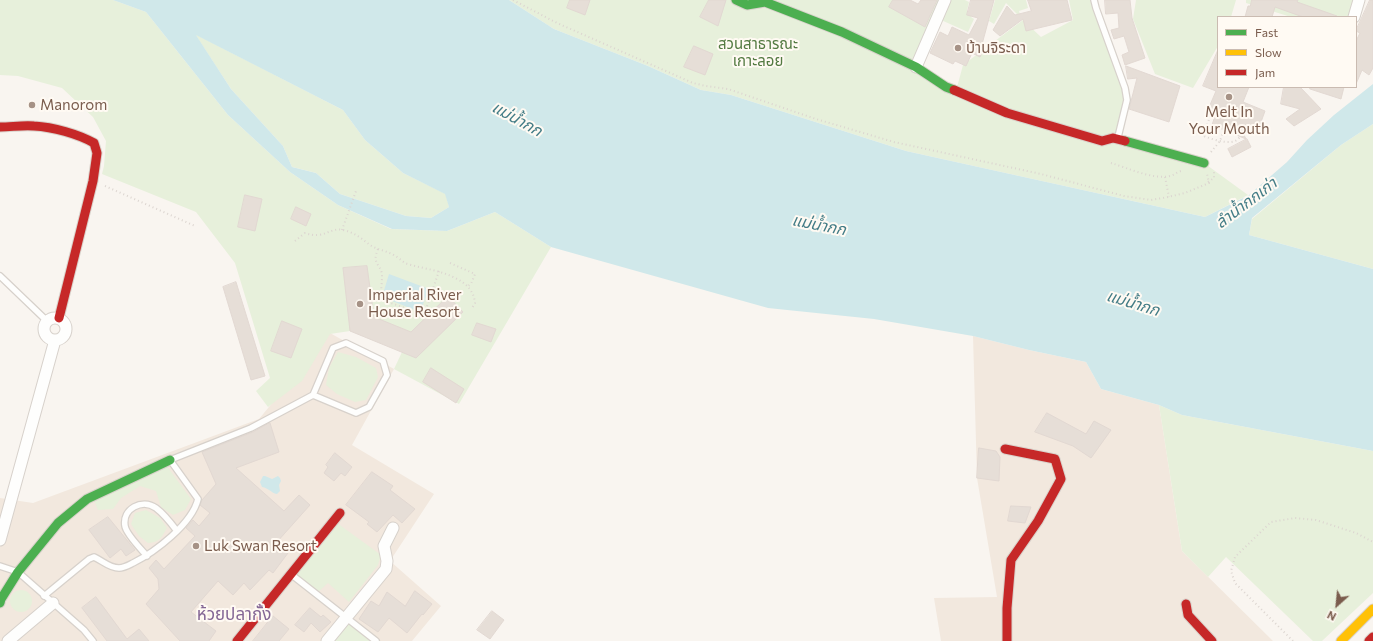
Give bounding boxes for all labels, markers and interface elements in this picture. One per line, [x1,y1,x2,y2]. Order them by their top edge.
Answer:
legend [1217,16,1357,88]
text: Fast [1255,25,1278,39]
park label: สวนสาธารณะ เกาะลอย [718,35,798,70]
place label: บ้านจิระดา [966,39,1026,57]
marker: บ้านจิระดา [953,43,963,53]
text: Slow [1255,45,1282,59]
text: Jam [1255,65,1275,79]
marker: Melt In Your Mouth [1224,92,1234,102]
place label: Manorom [40,96,107,114]
water label: แม่น้ำกก [489,97,545,141]
marker: Manorom [27,100,37,110]
place label: Melt In Your Mouth [1188,103,1270,138]
water label: ลำน้ำกกเก่า [1211,174,1281,232]
water label: แม่น้ำกก [790,210,848,240]
place label: Imperial River House Resort [368,286,462,321]
water label: แม่น้ำกก [1104,286,1162,320]
marker: Imperial River House Resort [355,299,365,309]
place label: Luk Swan Resort [204,537,317,555]
marker: Luk Swan Resort [191,541,201,551]
north arrow [1317,585,1357,625]
district label: ห้วยปลากั้ง [197,604,271,624]
text: N [1325,608,1338,624]

